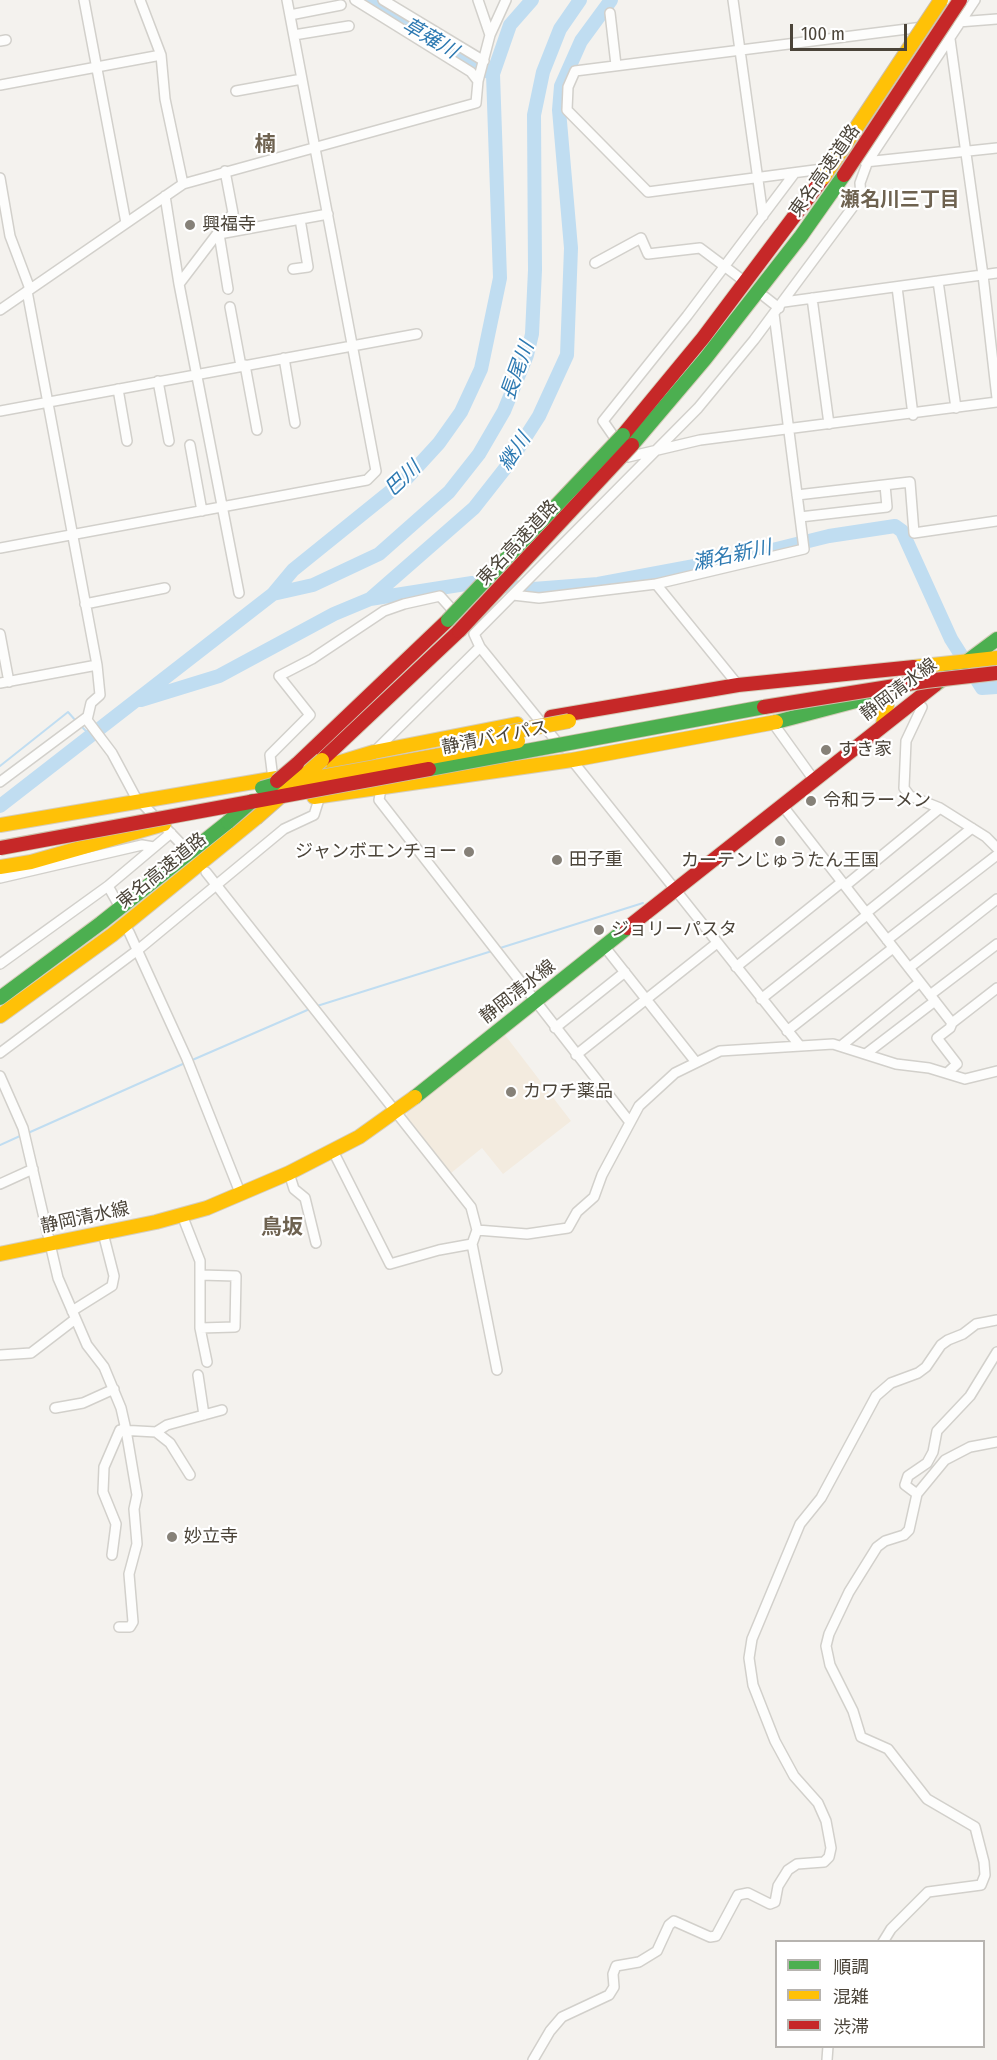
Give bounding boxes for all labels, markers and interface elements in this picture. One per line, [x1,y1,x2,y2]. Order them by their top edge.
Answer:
scale bar [793,12,910,50]
water label: 草薙川 [398,14,462,64]
text: 100 m [801,23,845,45]
street label: 東名高速道路 [785,121,865,221]
district label: 楠 [255,132,275,158]
district label: 瀬名川三丁目 [840,188,960,212]
place label: 興福寺 [202,214,256,236]
marker: 興福寺 [183,218,197,232]
water label: 長尾川 [496,339,540,403]
water label: 継川 [494,429,536,475]
water label: 巴川 [380,457,426,501]
street label: 東名高速道路 [473,496,563,590]
water label: 瀬名新川 [690,536,774,576]
street label: 静岡清水線 [857,654,941,726]
street label: 静清バイパス [440,717,550,759]
place label: すき家 [838,739,892,761]
marker: すき家 [819,743,833,757]
place label: 令和ラーメン [823,790,931,812]
marker: 令和ラーメン [804,794,818,808]
street label: 東名高速道路 [113,829,211,913]
marker: カーテンじゅうたん王国 [773,834,787,848]
place label: ジャンボエンチョー [295,841,457,863]
marker: ジャンボエンチョー [462,845,476,859]
place label: 田子重 [569,849,623,871]
place label: カーテンじゅうたん王国 [681,850,879,872]
marker: 田子重 [550,853,564,867]
place label: ジョリーパスタ [611,919,737,941]
marker: ジョリーパスタ [592,923,606,937]
street label: 静岡清水線 [476,956,560,1028]
place label: カワチ薬品 [523,1081,613,1103]
marker: カワチ薬品 [504,1085,518,1099]
street label: 静岡清水線 [39,1198,131,1238]
district label: 鳥坂 [261,1215,303,1241]
place label: 妙立寺 [184,1526,238,1548]
marker: 妙立寺 [165,1530,179,1544]
legend [775,1940,985,2048]
text: 順調 [833,1956,869,1978]
text: 混雑 [833,1986,869,2008]
text: 渋滞 [833,2016,869,2038]

